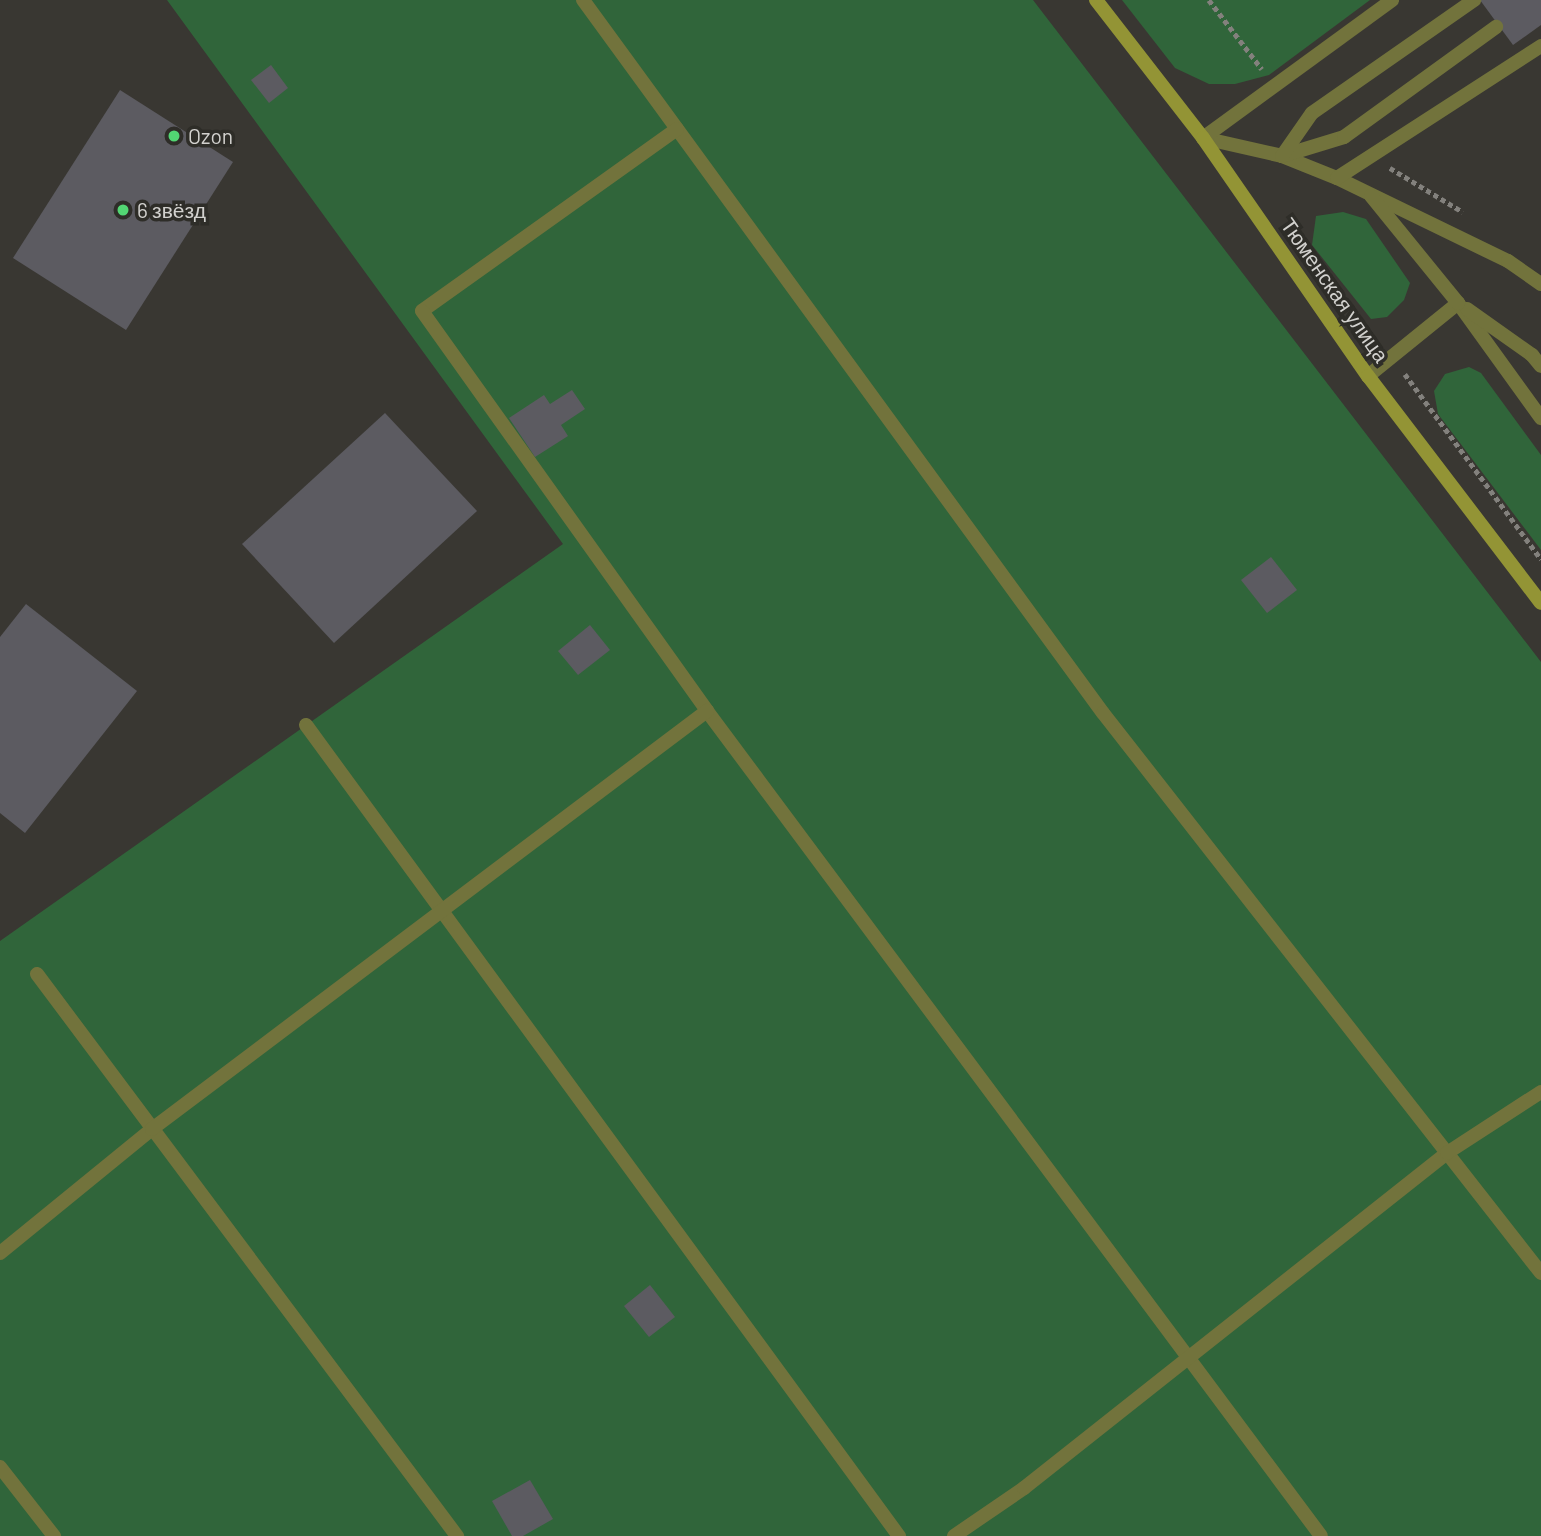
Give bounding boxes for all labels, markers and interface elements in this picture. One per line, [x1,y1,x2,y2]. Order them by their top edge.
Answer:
place label: Ozon [188,123,233,149]
marker: Ozon [166,128,182,144]
place label: 6 звёзд [137,197,206,223]
marker: 6 звёзд [115,202,131,218]
street label: Тюменская улица [1276,213,1394,367]

